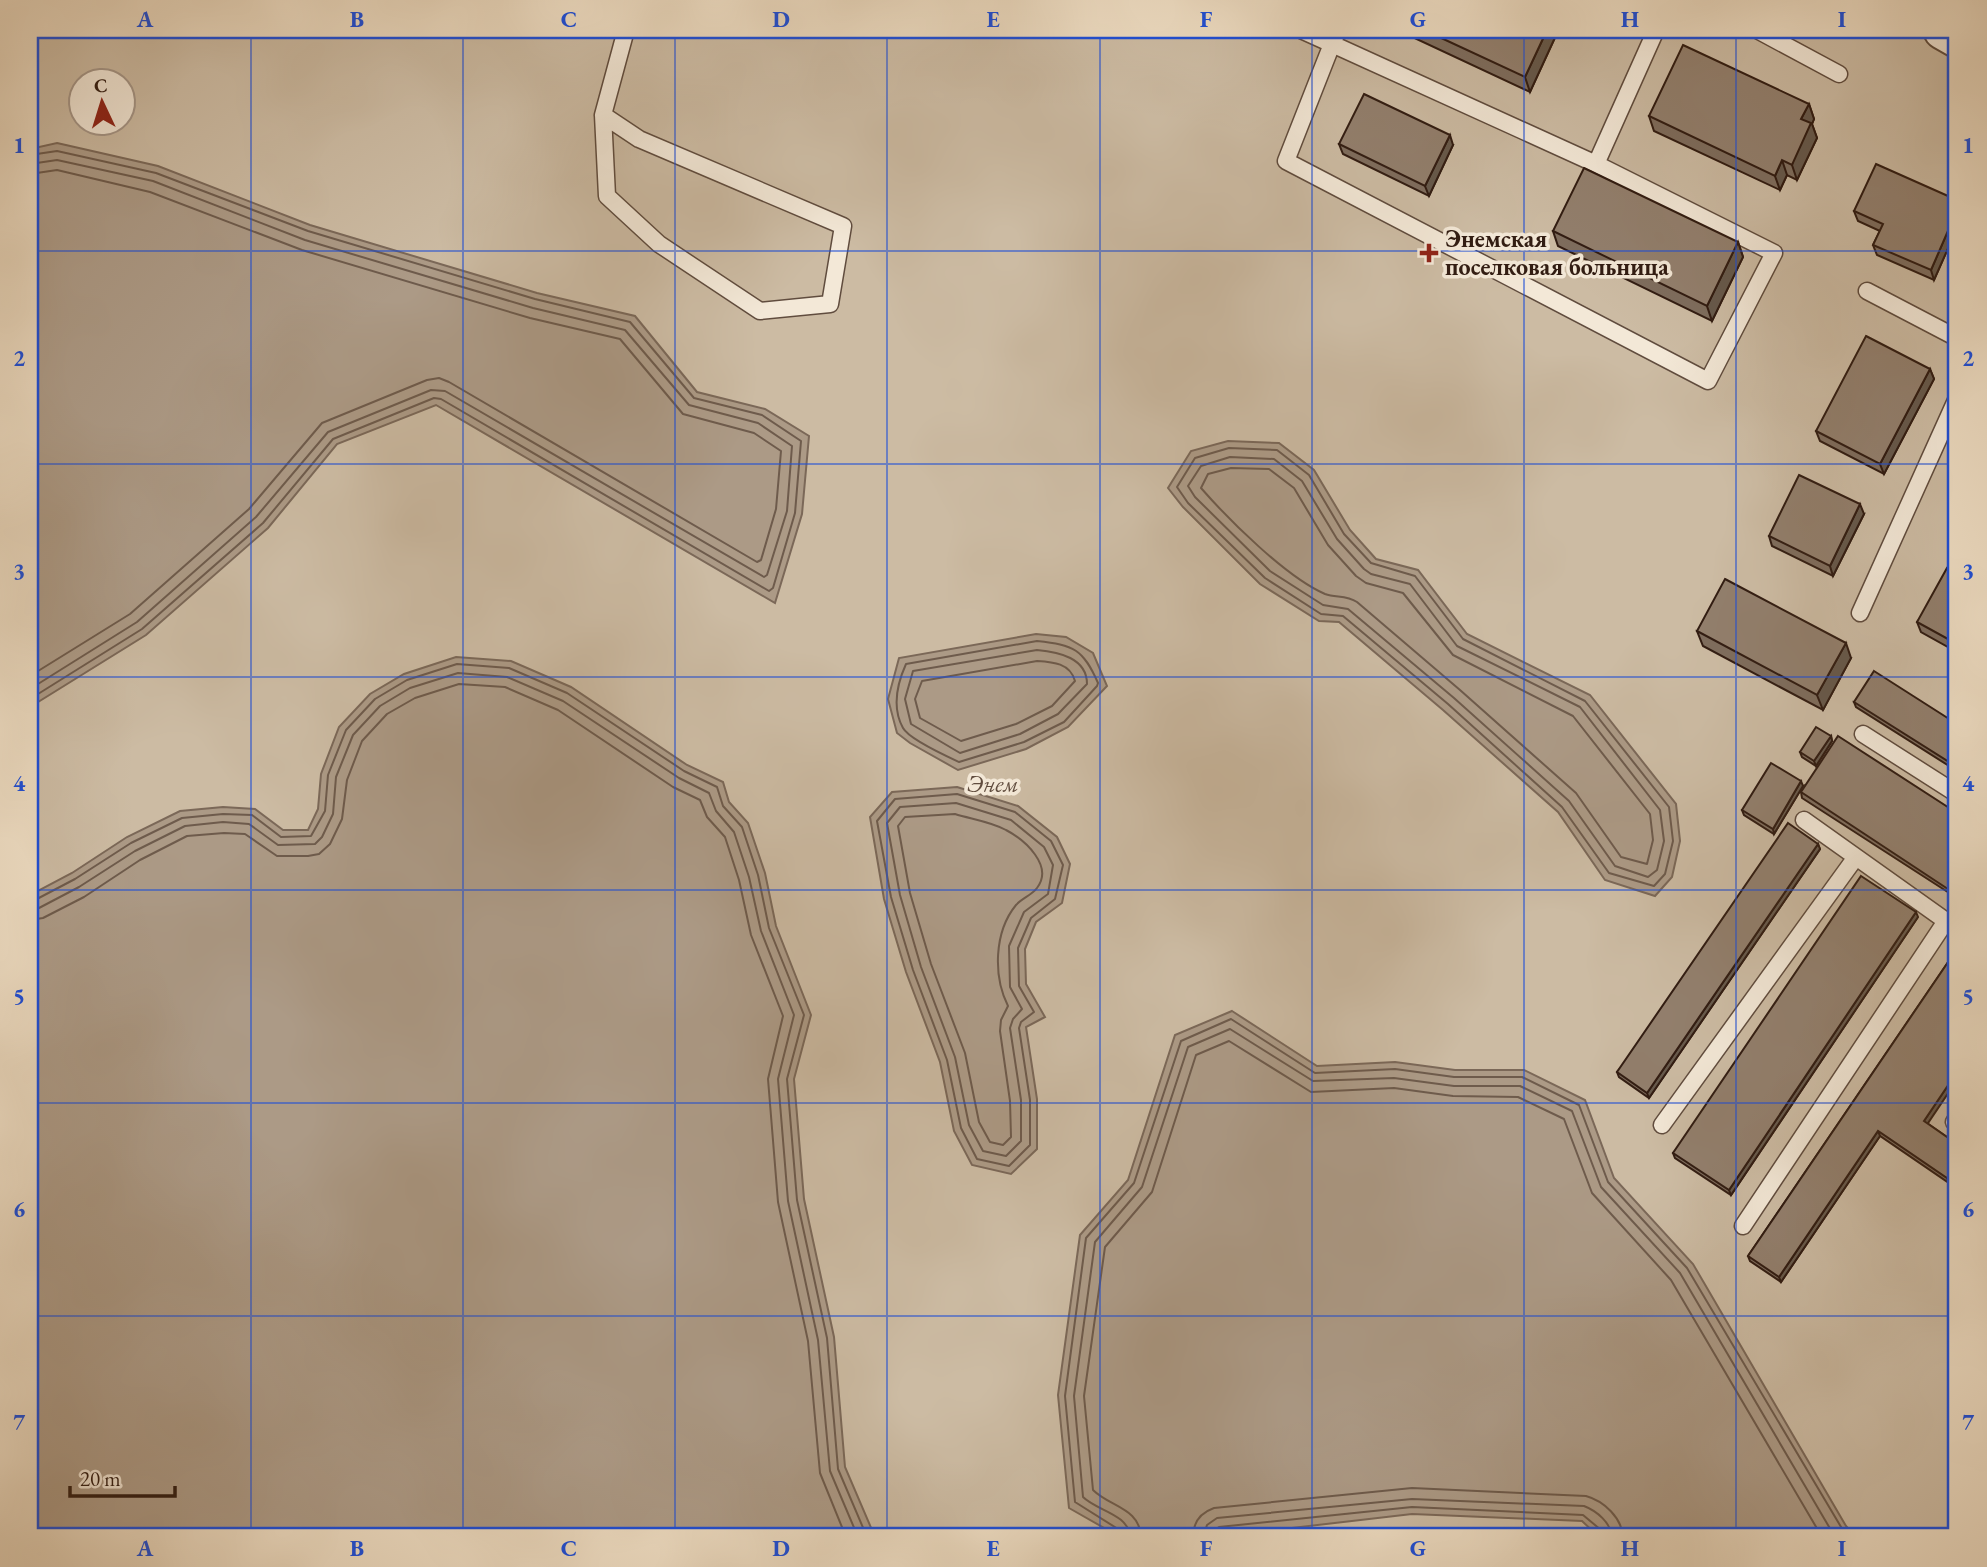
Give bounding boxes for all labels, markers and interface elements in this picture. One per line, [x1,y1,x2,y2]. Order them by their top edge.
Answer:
text: A [136,4,154,34]
text: B [350,4,364,34]
text: C [561,4,577,34]
text: D [772,4,790,34]
text: E [986,4,1000,34]
text: F [1200,4,1213,34]
text: G [1410,4,1426,34]
text: H [1621,4,1639,34]
text: I [1838,4,1846,34]
north arrow [66,66,136,136]
text: С [93,73,108,98]
text: 1 [13,130,25,160]
text: 1 [1962,130,1974,160]
place label: Энемская поселковая больница [1445,223,1669,282]
marker: Энемская поселковая больница [1419,243,1439,263]
text: 2 [13,343,25,373]
text: 2 [1962,343,1974,373]
text: 3 [13,556,25,586]
text: 3 [1962,556,1974,586]
text: 4 [13,768,26,798]
park label: Энем [967,768,1019,799]
text: 4 [1962,768,1975,798]
text: 5 [13,981,25,1011]
text: 5 [1962,981,1974,1011]
text: 6 [13,1194,25,1224]
text: 6 [1962,1194,1974,1224]
text: 7 [13,1407,26,1437]
text: 7 [1962,1407,1975,1437]
scale bar [70,1455,175,1499]
text: 20 m [80,1465,121,1492]
text: A [136,1533,154,1563]
text: B [350,1533,364,1563]
text: C [561,1533,577,1563]
text: D [772,1533,790,1563]
text: E [986,1533,1000,1563]
text: F [1200,1533,1213,1563]
text: G [1410,1533,1426,1563]
text: H [1621,1533,1639,1563]
text: I [1838,1533,1846,1563]

